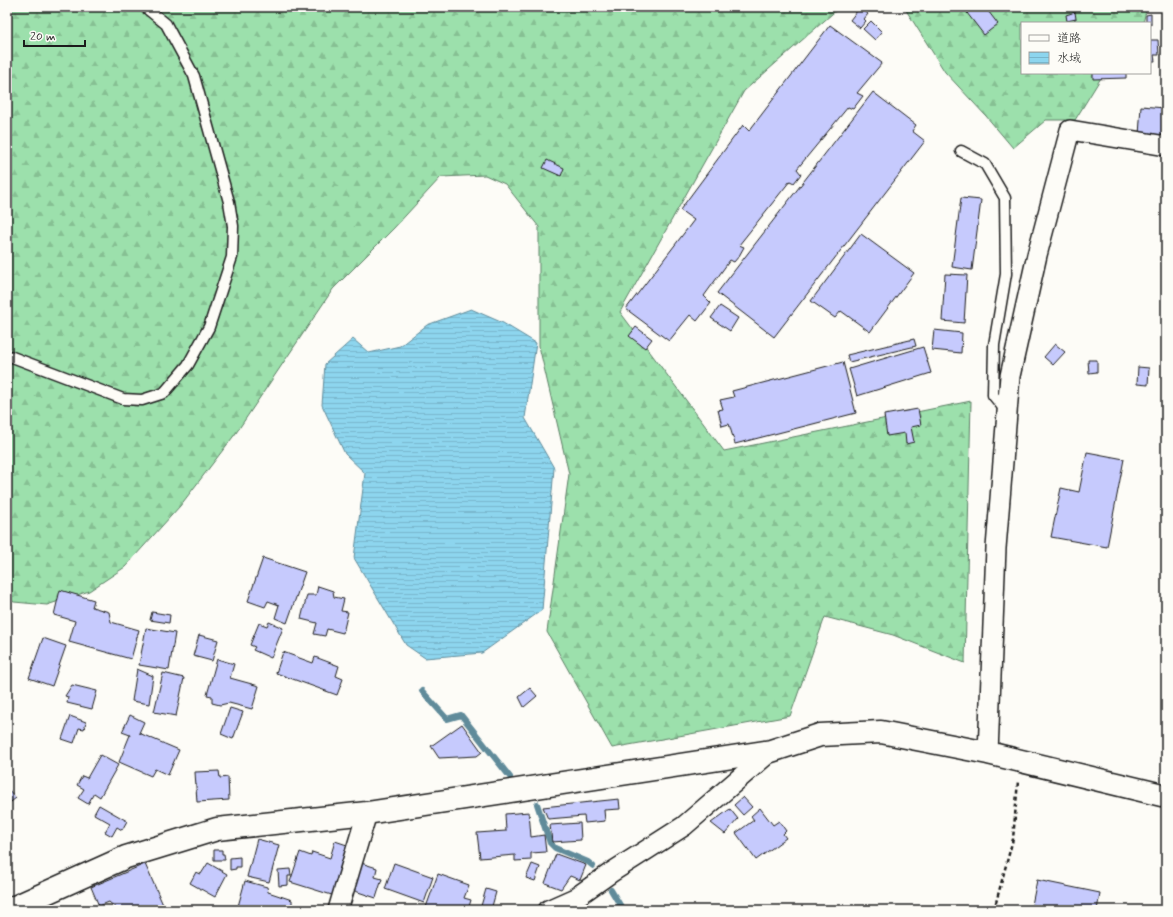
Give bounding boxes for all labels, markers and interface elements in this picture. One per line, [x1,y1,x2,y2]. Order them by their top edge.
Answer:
scale bar [24,22,85,48]
legend [1021,22,1151,74]
text: 20 m [30,29,56,45]
text: 道路 [1057,31,1081,47]
text: 水域 [1057,51,1081,67]

